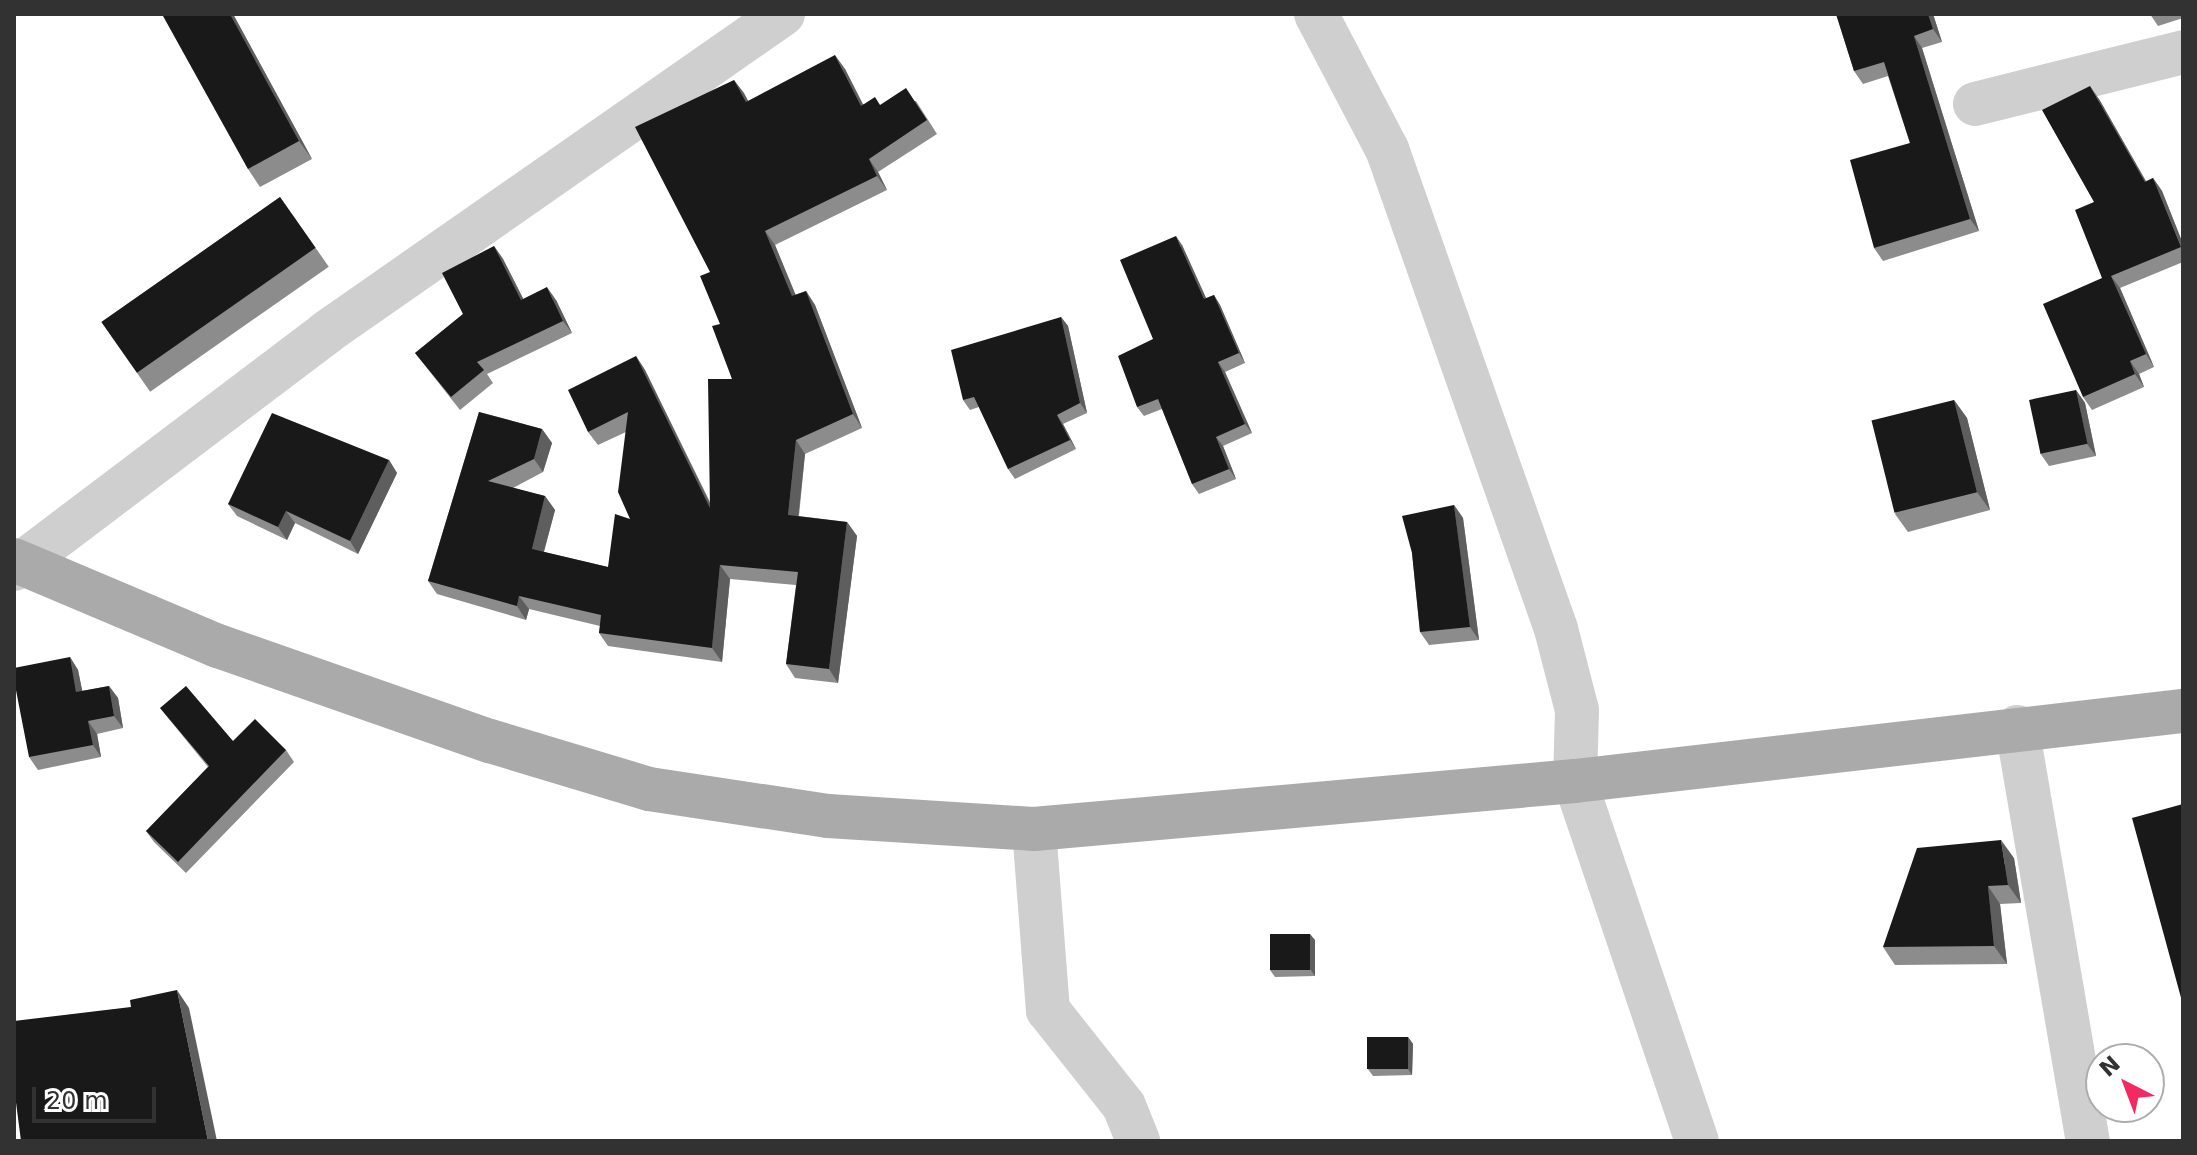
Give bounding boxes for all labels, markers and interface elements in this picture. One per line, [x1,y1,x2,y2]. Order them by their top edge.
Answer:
north arrow [2085,1043,2165,1123]
text: N [2095,1051,2125,1082]
scale bar [36,1071,160,1121]
text: 20 m [46,1087,108,1115]

